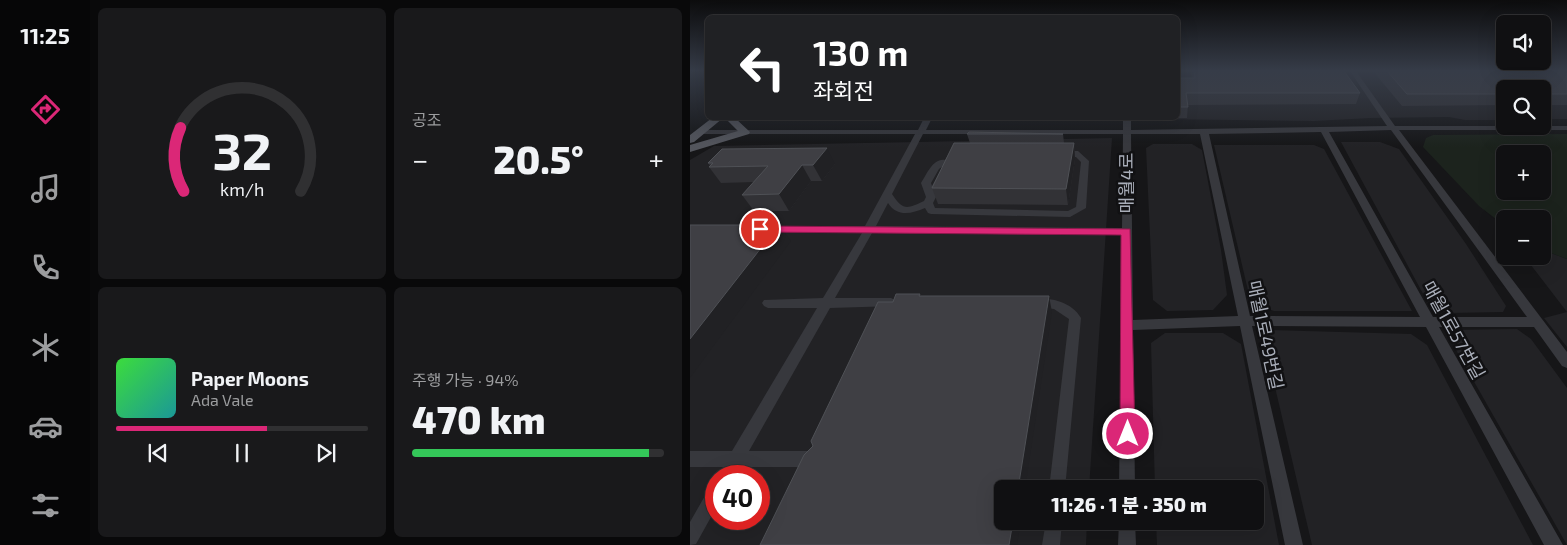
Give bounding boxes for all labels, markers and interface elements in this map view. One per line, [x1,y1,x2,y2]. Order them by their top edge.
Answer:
map controls [1496,15,1551,265]
button: sound [1496,15,1551,70]
text: 11:25 [20,22,70,48]
text: 130 m [813,31,908,73]
icon: left [730,35,795,100]
text: 좌회전 [813,77,874,103]
button: search [1496,80,1551,135]
icon: directions [28,92,63,127]
text: 공조 [412,110,441,129]
text: 32 [212,118,272,180]
text: 20.5° [493,136,584,182]
text: − [412,142,428,176]
text: + [649,142,664,176]
button: + [1496,145,1551,200]
street label: 매월4로 [1115,153,1137,213]
icon: music [28,171,63,206]
text: km/h [220,178,264,200]
pin [739,208,781,250]
button: − [1496,210,1551,265]
icon: arrive [746,215,774,243]
icon: phone [28,250,63,285]
street label: 매월1로57번길 [1418,277,1490,383]
street label: 매월1로49번길 [1244,278,1288,392]
icon: climate [28,330,63,365]
text: Paper Moons [191,367,309,390]
text: 주행 가능 · 94% [412,370,519,389]
text: Ada Vale [191,390,254,409]
text: 470 km [412,396,546,442]
position arrow [1101,407,1153,459]
icon: car [28,409,63,444]
icon: previous [144,439,172,467]
icon: pause [228,439,256,467]
icon: next [312,439,340,467]
speed limit sign: 40 [705,465,770,530]
icon: filters [28,488,63,523]
text: 11:26 · 1 분 · 350 m [1051,493,1207,516]

